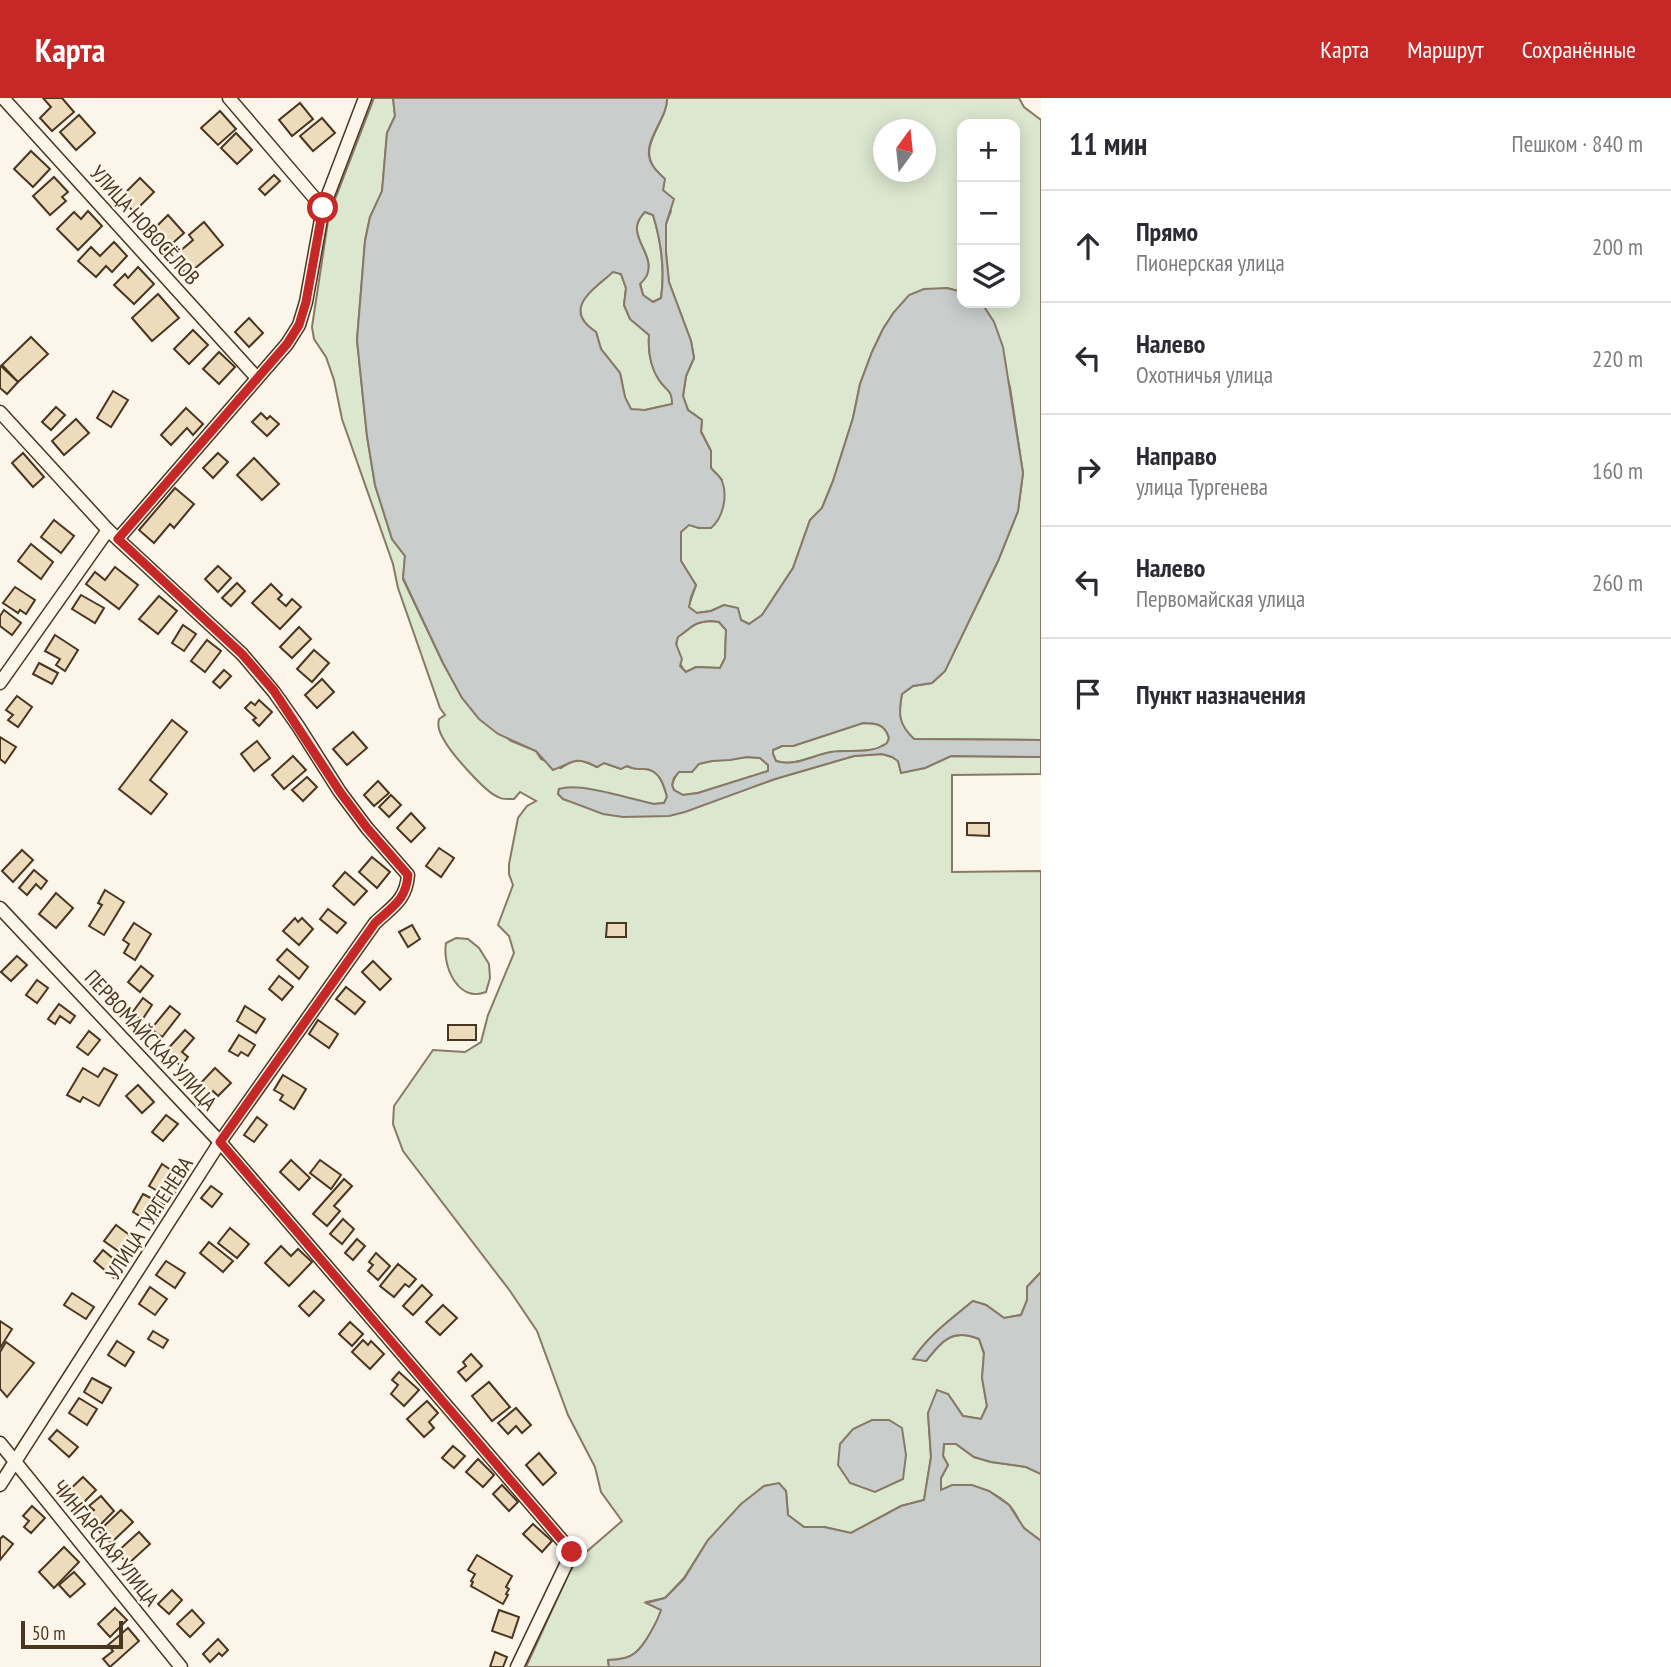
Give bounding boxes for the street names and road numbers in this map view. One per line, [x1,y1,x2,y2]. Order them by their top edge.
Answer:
street label: УЛИЦА НОВОСЁЛОВ [84,160,206,290]
street label: ПЕРВОМАЙСКАЯ УЛИЦА [79,964,223,1116]
street label: УЛИЦА ТУРГЕНЕВА [99,1152,199,1284]
street label: ЧИНГАРСКАЯ УЛИЦА [47,1474,165,1612]

